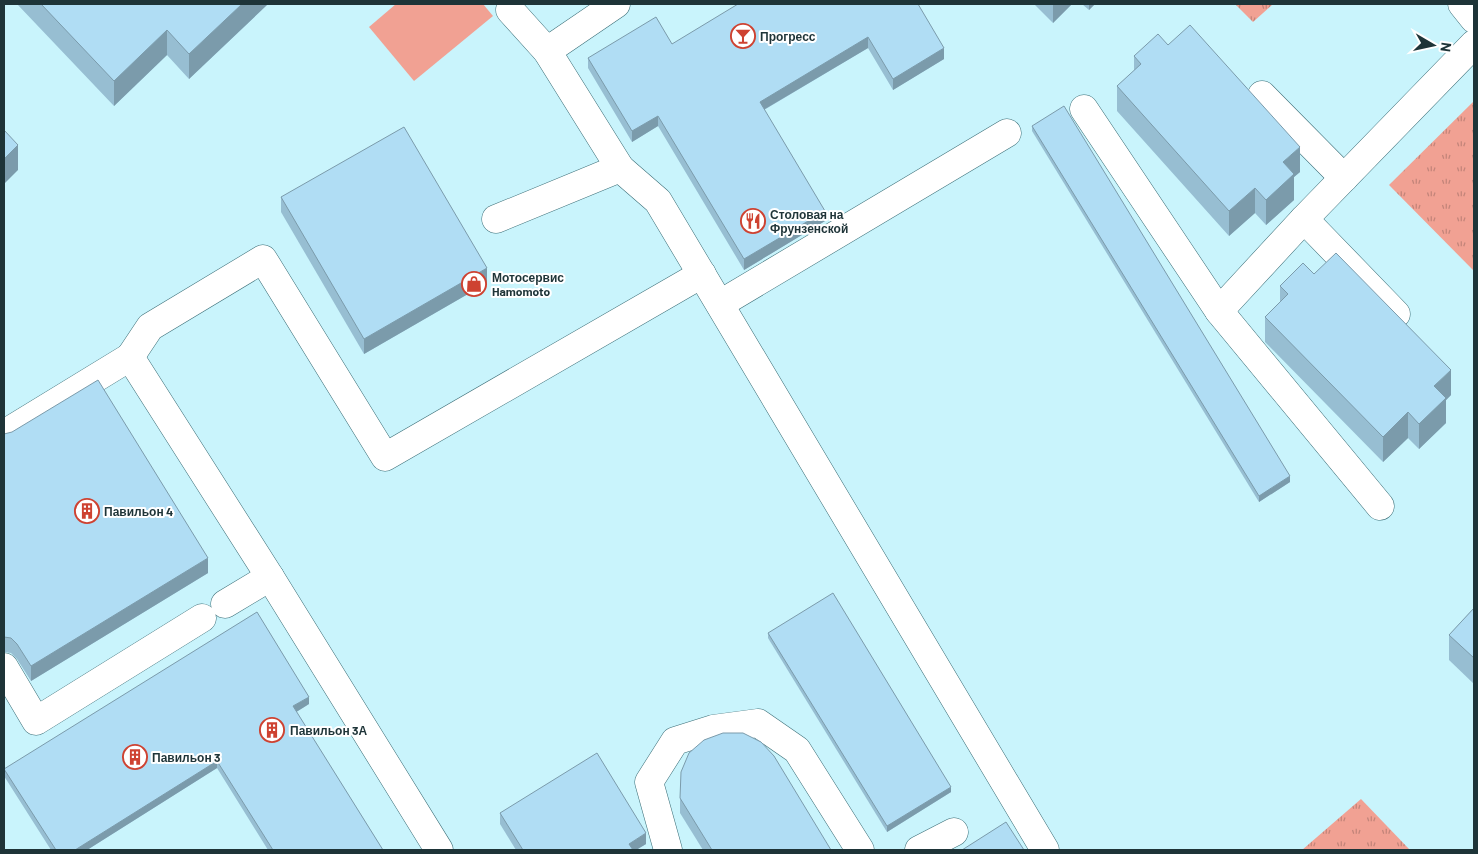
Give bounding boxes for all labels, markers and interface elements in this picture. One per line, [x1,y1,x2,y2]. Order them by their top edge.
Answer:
north arrow [1408,20,1458,70]
bar icon: Прогресс [730,23,756,49]
place label: Прогресс [760,29,816,44]
text: N [1437,41,1455,53]
place label: Столовая на Фрунзенской [770,207,848,236]
restaurant icon: Столовая на Фрунзенской [740,208,766,234]
place label: Мотосервис Hamomoto [492,270,564,298]
shop icon: Мотосервис Hamomoto [461,271,487,297]
building icon: Павильон 4 [74,498,100,524]
place label: Павильон 4 [104,504,173,518]
building icon: Павильон 3А [259,717,285,743]
place label: Павильон 3А [290,723,368,737]
building icon: Павильон 3 [122,744,148,770]
place label: Павильон 3 [152,750,221,764]

